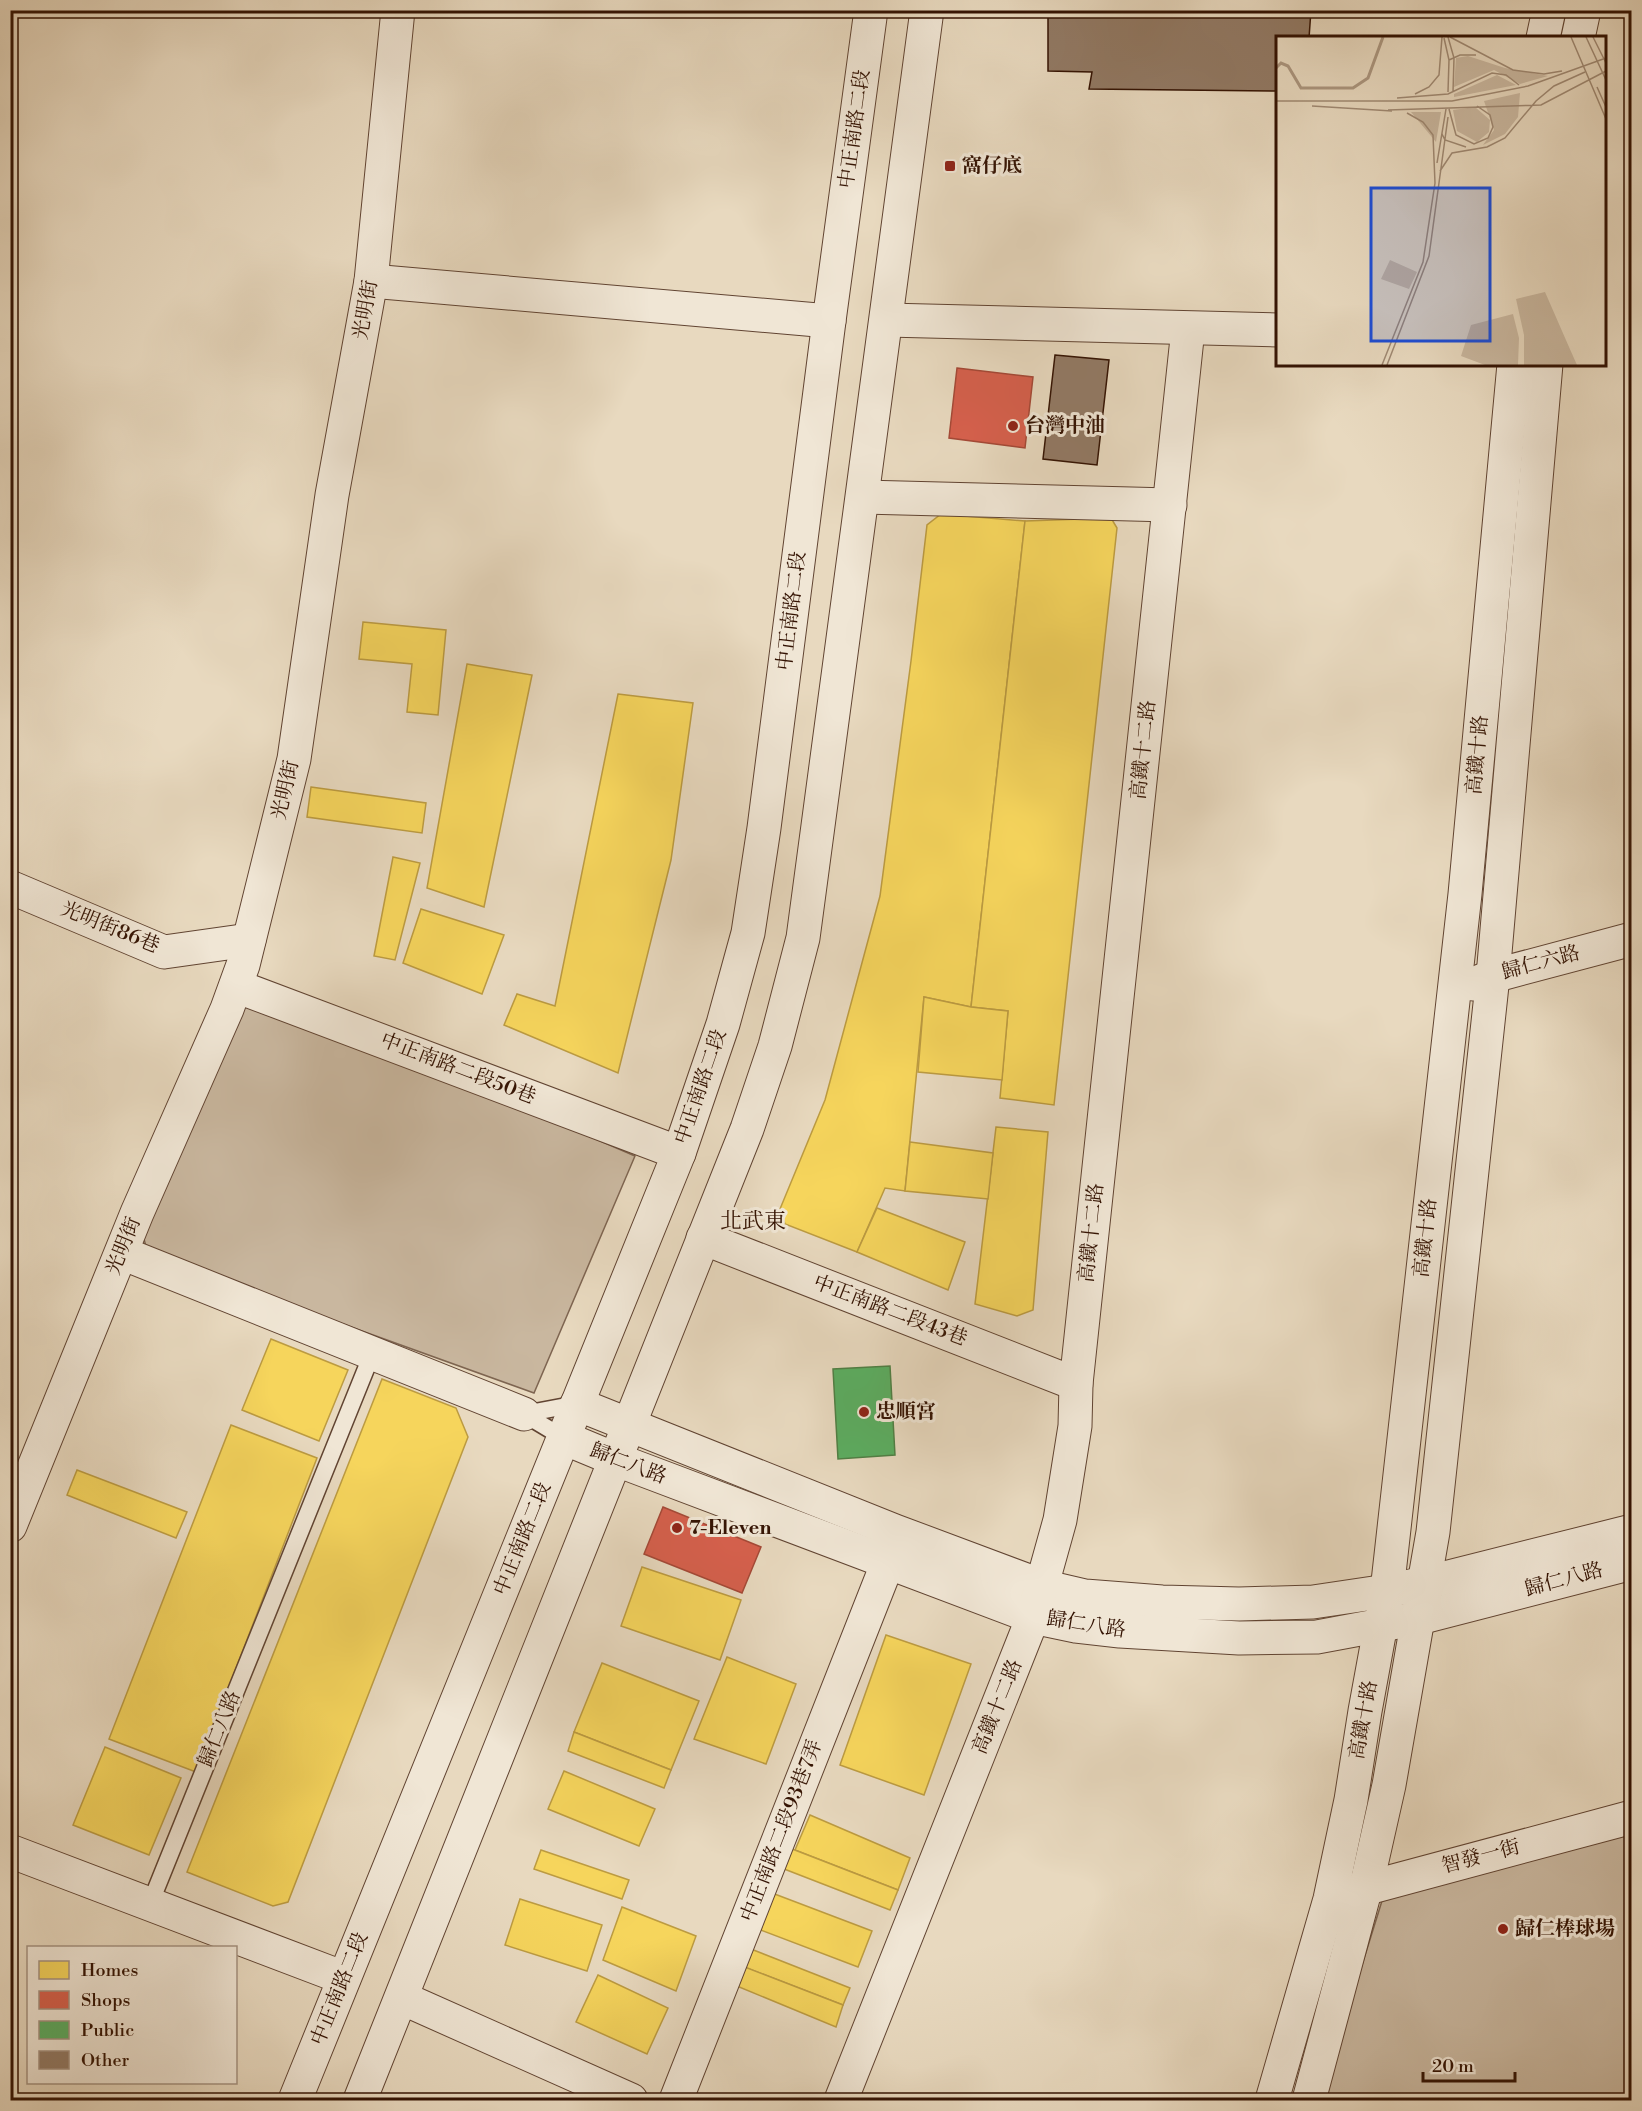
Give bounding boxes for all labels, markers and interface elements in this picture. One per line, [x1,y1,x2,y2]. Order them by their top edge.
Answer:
inset map [1276,36,1606,366]
street label: 中正南路二段 [834,68,876,190]
place label: 窩仔底 [962,154,1022,179]
marker: 窩仔底 [943,159,957,173]
street label: 光明街 [348,278,384,342]
place label: 台灣中油 [1025,414,1105,439]
marker: 台灣中油 [1006,419,1020,433]
street label: 中正南路二段 [772,550,812,672]
street label: 高鐵十二路 [1126,699,1162,801]
street label: 高鐵十路 [1462,714,1494,796]
street label: 光明街 [267,758,305,822]
street label: 光明街86巷 [57,897,163,959]
street label: 歸仁六路 [1499,941,1583,985]
street label: 中正南路二段 [670,1026,732,1148]
street label: 中正南路二段50巷 [377,1028,539,1110]
street label: 高鐵十二路 [1074,1182,1110,1284]
street label: 高鐵十路 [1409,1197,1443,1279]
district label: 北武東 [720,1208,786,1235]
street label: 光明街 [101,1214,147,1278]
street label: 中正南路二段43巷 [809,1270,971,1352]
place label: 忠順宮 [876,1400,936,1425]
marker: 忠順宮 [857,1405,871,1419]
street label: 歸仁八路 [586,1438,670,1490]
street label: 中正南路二段 [489,1479,557,1599]
place label: 7-Eleven [689,1516,772,1541]
marker: 7-Eleven [670,1521,684,1535]
street label: 歸仁八路 [1522,1558,1606,1602]
street label: 歸仁八路 [1045,1606,1127,1644]
street label: 高鐵十二路 [968,1656,1028,1758]
street label: 高鐵十路 [1345,1678,1383,1762]
street label: 歸仁八路 [193,1687,247,1771]
street label: 中正南路二段93巷7弄 [736,1736,828,1926]
street label: 智發一街 [1439,1835,1523,1879]
place label: 歸仁棒球場 [1515,1917,1615,1942]
marker: 歸仁棒球場 [1496,1922,1510,1936]
street label: 中正南路二段 [306,1929,374,2049]
legend [27,1946,237,2084]
text: Homes [81,1959,138,1982]
text: Shops [81,1989,131,2012]
text: Public [81,2019,134,2042]
scale bar [1423,2045,1514,2083]
text: Other [81,2049,129,2072]
text: 20 m [1432,2055,1474,2078]

